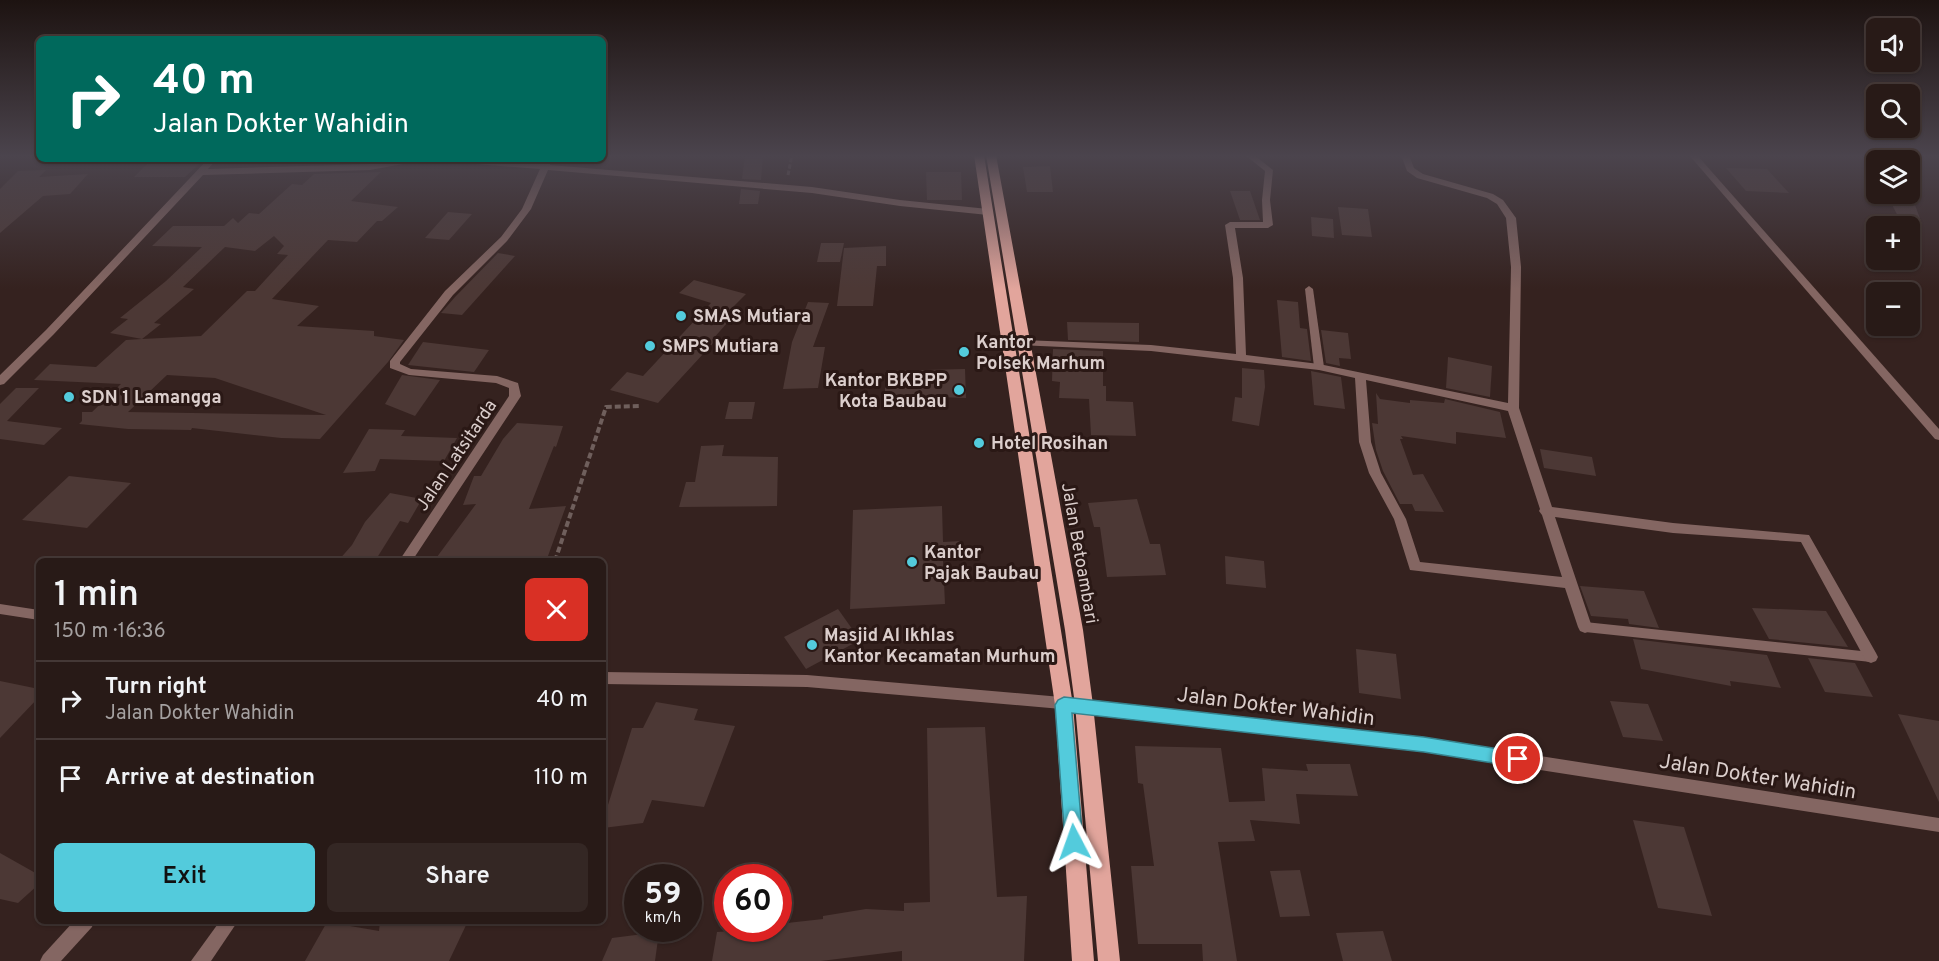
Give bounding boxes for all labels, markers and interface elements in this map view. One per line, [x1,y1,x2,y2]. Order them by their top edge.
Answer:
map controls [1866,18,1920,336]
button: sound [1866,18,1920,72]
text: 40 m [153,56,255,109]
icon: right [54,60,132,138]
button: search [1866,84,1920,138]
text: Jalan Dokter Wahidin [153,108,409,142]
button: layers [1866,150,1920,204]
button: + [1866,216,1920,270]
button: − [1866,282,1920,336]
place label: SMAS Mutiara [693,306,811,329]
marker: SMAS Mutiara [674,309,688,323]
place label: Kantor Polsek Marhum [976,332,1105,376]
place label: SMPS Mutiara [662,336,779,359]
marker: SMPS Mutiara [643,339,657,353]
marker: Kantor Polsek Marhum [957,345,971,359]
place label: Kantor BKBPP Kota Baubau [825,370,947,414]
marker: Kantor BKBPP Kota Baubau [952,383,966,397]
place label: SDN 1 Lamangga [81,387,222,410]
marker: SDN 1 Lamangga [62,390,76,404]
street label: Jalan Latsitarda [412,396,503,516]
place label: Hotel Rosihan [991,433,1108,456]
marker: Hotel Rosihan [972,436,986,450]
street label: Jalan Betoambari [1055,481,1102,626]
place label: Kantor Pajak Baubau [924,542,1039,586]
marker: Kantor Pajak Baubau [905,555,919,569]
text: 1 min [54,573,139,619]
button: close [525,578,588,641]
text: 150 m · 16:36 [54,619,166,645]
place label: Masjid Al Ikhlas Kantor Kecamatan Murhum [824,625,1055,669]
marker: Masjid Al Ikhlas Kantor Kecamatan Murhum [805,638,819,652]
text: Turn right [105,674,207,701]
street label: Jalan Dokter Wahidin [1175,682,1376,733]
icon: right [54,684,87,717]
text: 40 m [536,687,588,714]
text: Jalan Dokter Wahidin [105,701,295,727]
pin [1492,733,1543,784]
icon: arrive [1501,742,1534,775]
street label: Jalan Dokter Wahidin [1657,749,1858,806]
icon: arrive [54,762,87,795]
text: Arrive at destination [105,765,315,792]
text: 110 m [534,765,588,792]
position arrow [1042,810,1106,874]
button: Exit [54,843,315,912]
button: Share [327,843,588,912]
speed limit sign: 60 [714,864,792,942]
text: 59 [645,877,681,914]
text: km/h [645,909,681,928]

